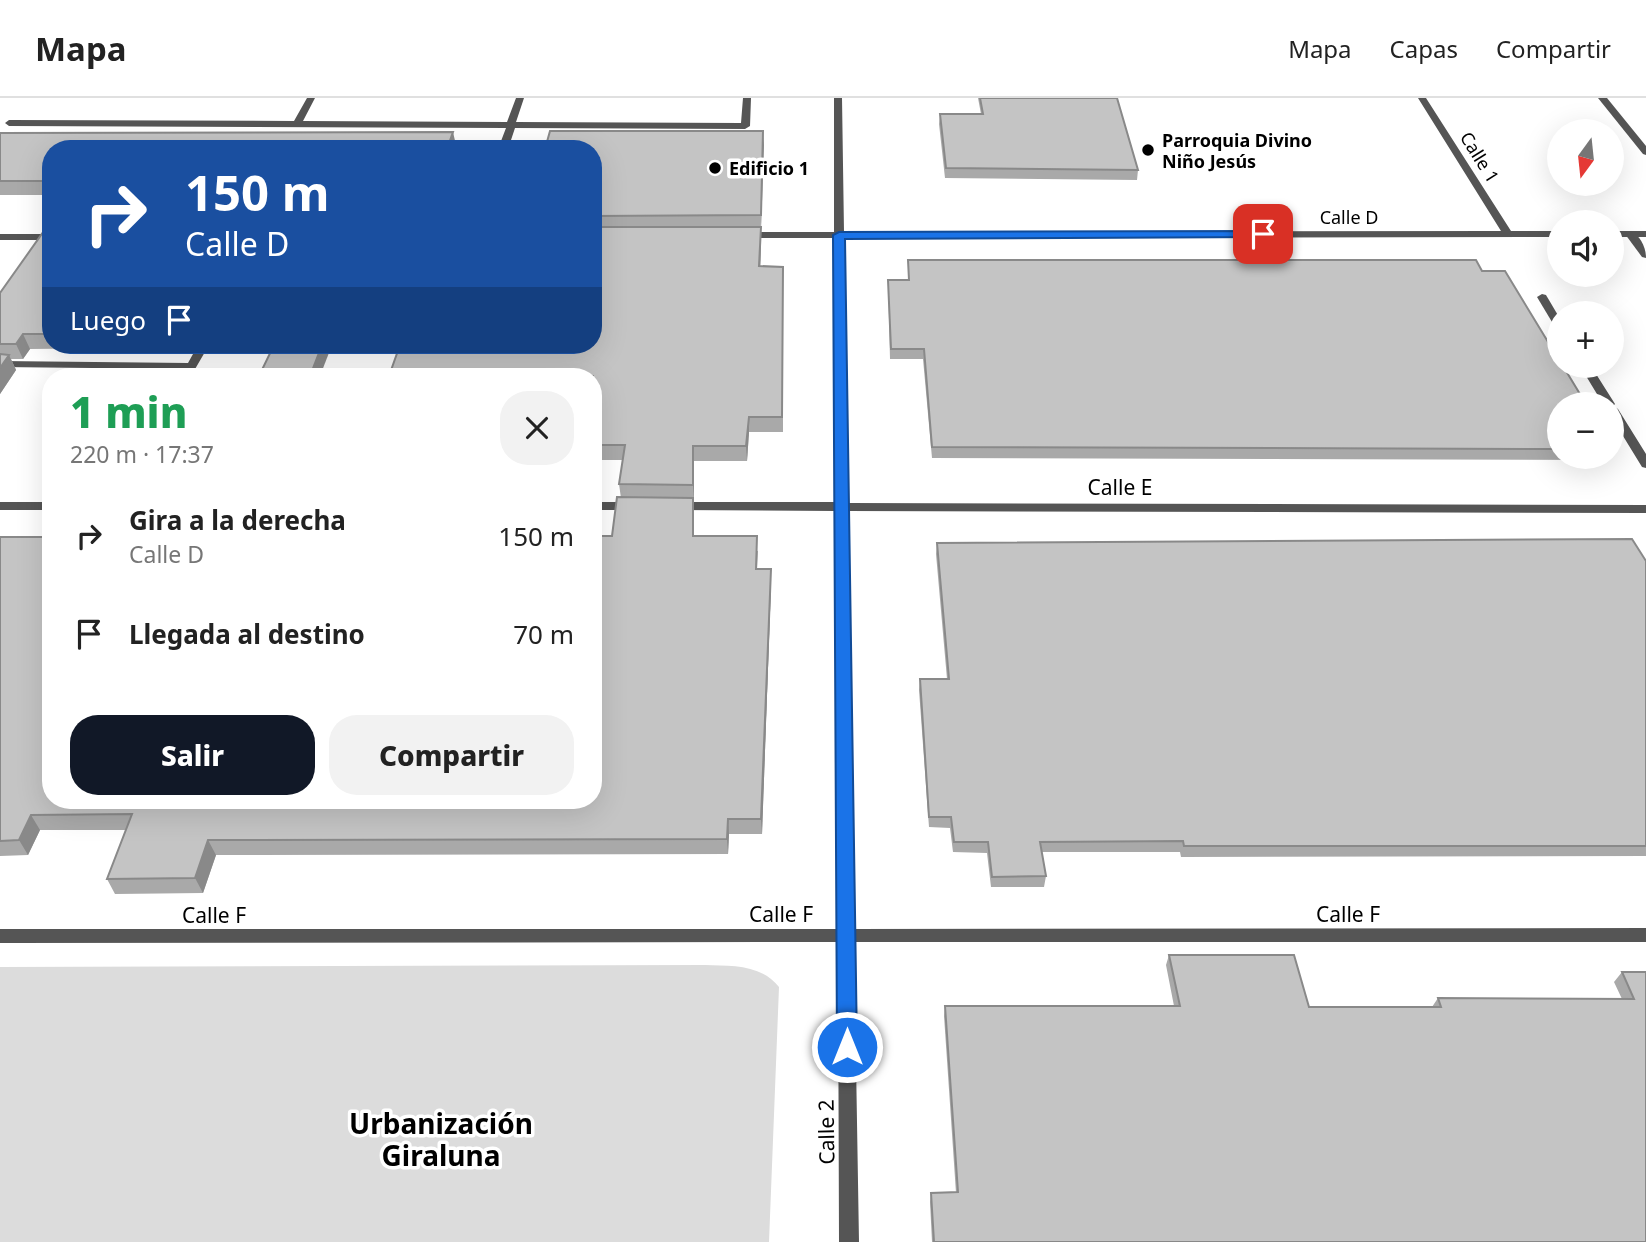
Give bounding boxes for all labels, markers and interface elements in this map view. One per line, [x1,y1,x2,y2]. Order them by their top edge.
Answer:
text: Mapa [35,26,127,71]
text: Mapa [1288,32,1352,65]
text: Capas [1390,32,1458,65]
text: Compartir [1496,32,1611,65]
north arrow [1547,119,1624,196]
map controls [1547,119,1624,469]
street label: Calle 1 [1455,127,1505,187]
place label: Parroquia Divino Niño Jesús [1162,128,1312,173]
marker: Parroquia Divino Niño Jesús [1140,142,1156,158]
place label: Edificio 1 [729,156,809,180]
text: 150 m [185,159,330,225]
marker: Edificio 1 [707,160,723,176]
icon: right [70,168,161,259]
pin [1233,204,1293,264]
street label: Calle D [1320,205,1378,229]
button: sound [1547,210,1624,287]
icon: arrive [1244,215,1282,253]
text: Calle D [185,222,289,265]
icon: arrive [160,301,198,339]
button: + [1547,301,1624,378]
text: Luego [70,302,146,338]
text: 1 min [70,383,187,440]
button: close [500,391,574,465]
button: − [1547,392,1624,469]
text: 220 m · 17:37 [70,438,214,470]
street label: Calle E [1088,473,1152,501]
text: Gira a la derecha [129,502,346,538]
icon: right [70,517,108,555]
text: 150 m [498,518,574,554]
text: Calle D [129,538,204,570]
icon: arrive [70,615,108,653]
text: Llegada al destino [129,616,365,652]
text: 70 m [513,616,574,652]
button: Salir [70,715,315,795]
button: Compartir [329,715,574,795]
street label: Calle F [749,900,813,928]
street label: Calle F [1316,900,1380,928]
street label: Calle F [182,901,246,929]
position arrow [810,1010,884,1084]
street label: Calle 2 [811,1099,841,1165]
district label: Urbanización Giraluna [349,1104,533,1174]

